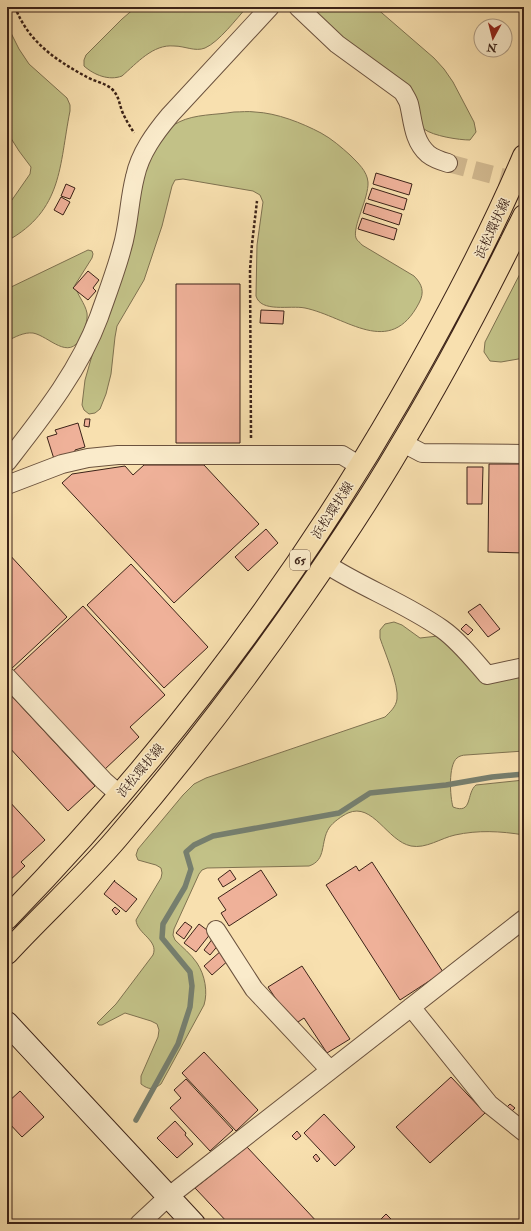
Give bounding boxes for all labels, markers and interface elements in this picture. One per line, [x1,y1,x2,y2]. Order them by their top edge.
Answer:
north arrow [473,18,513,58]
text: N [485,40,499,55]
street label: 浜松環状線 [472,196,514,261]
street label: 浜松環状線 [308,479,357,542]
road number: 65 [290,550,310,570]
street label: 浜松環状線 [114,741,168,801]

